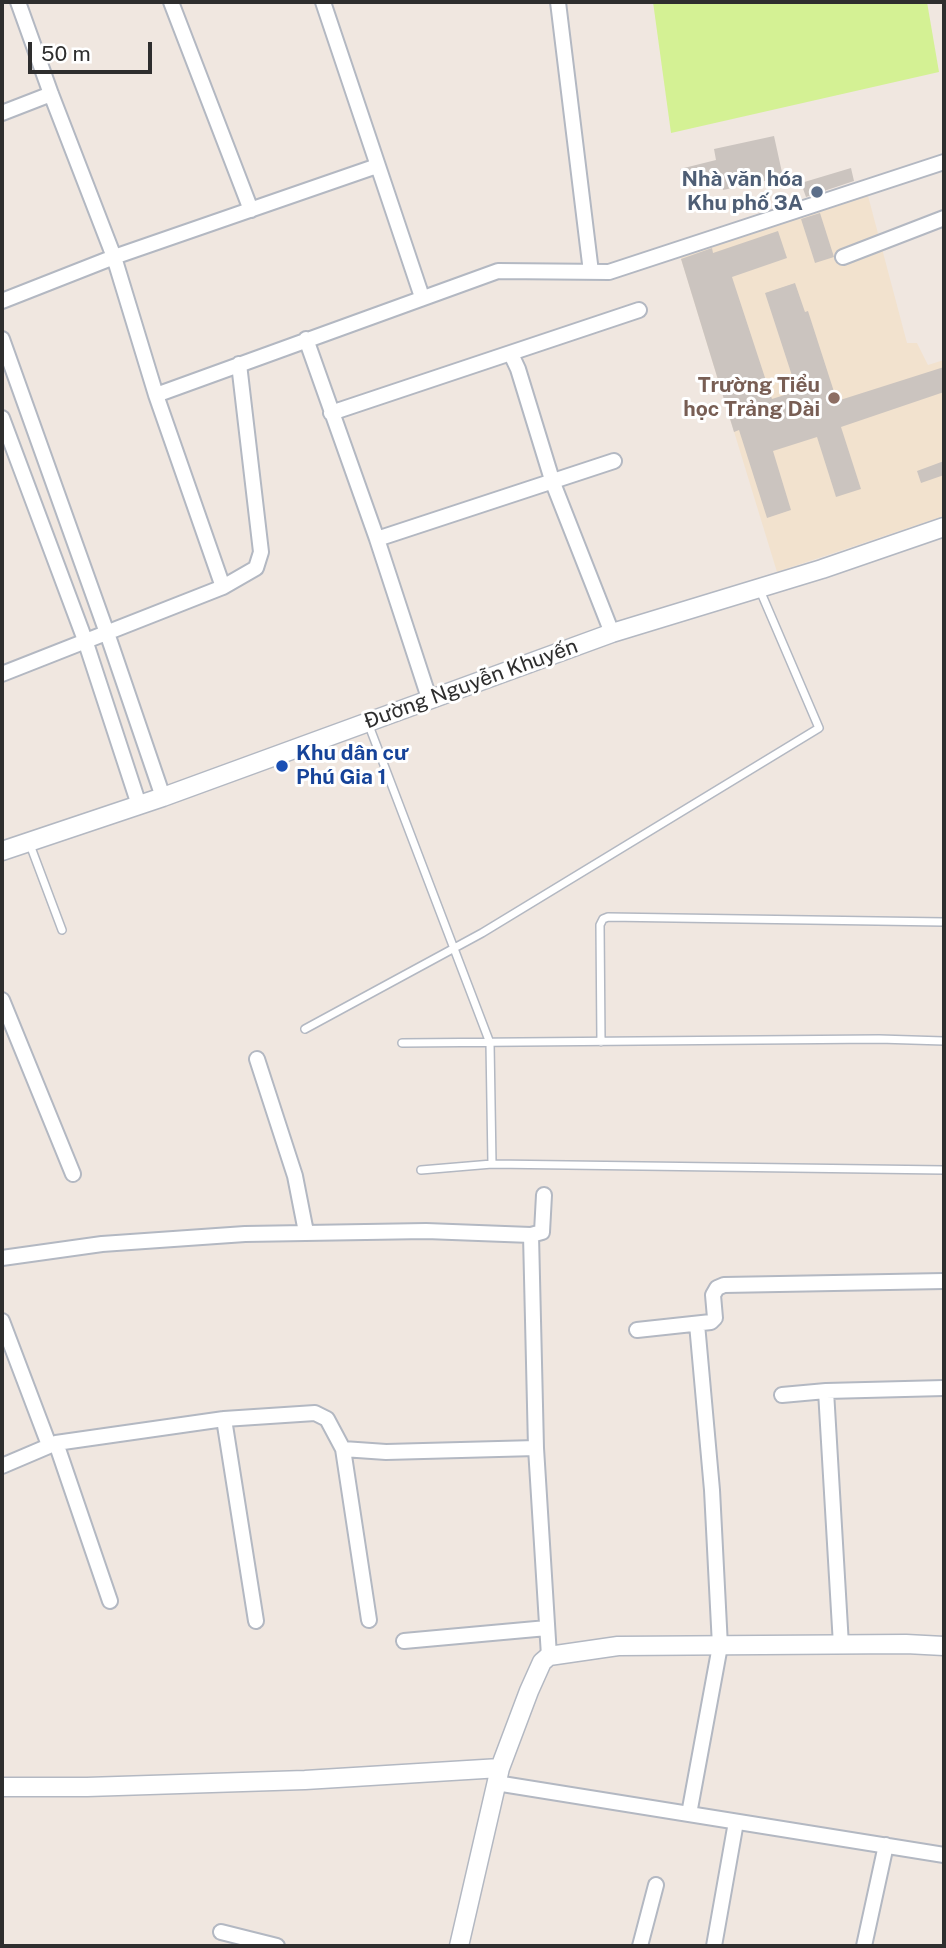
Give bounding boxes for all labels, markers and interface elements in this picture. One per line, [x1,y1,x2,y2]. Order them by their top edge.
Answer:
scale bar [32,28,156,72]
text: 50 m [41,41,91,66]
place label: Nhà văn hóa Khu phố 3A [682,167,803,217]
marker: Nhà văn hóa Khu phố 3A [809,184,825,200]
place label: Trường Tiểu học Trảng Dài [683,373,820,423]
marker: Trường Tiểu học Trảng Dài [826,390,842,406]
street label: Đường Nguyễn Khuyến [361,634,581,734]
place label: Khu dân cư Phú Gia 1 [296,741,409,791]
marker: Khu dân cư Phú Gia 1 [274,758,290,774]

